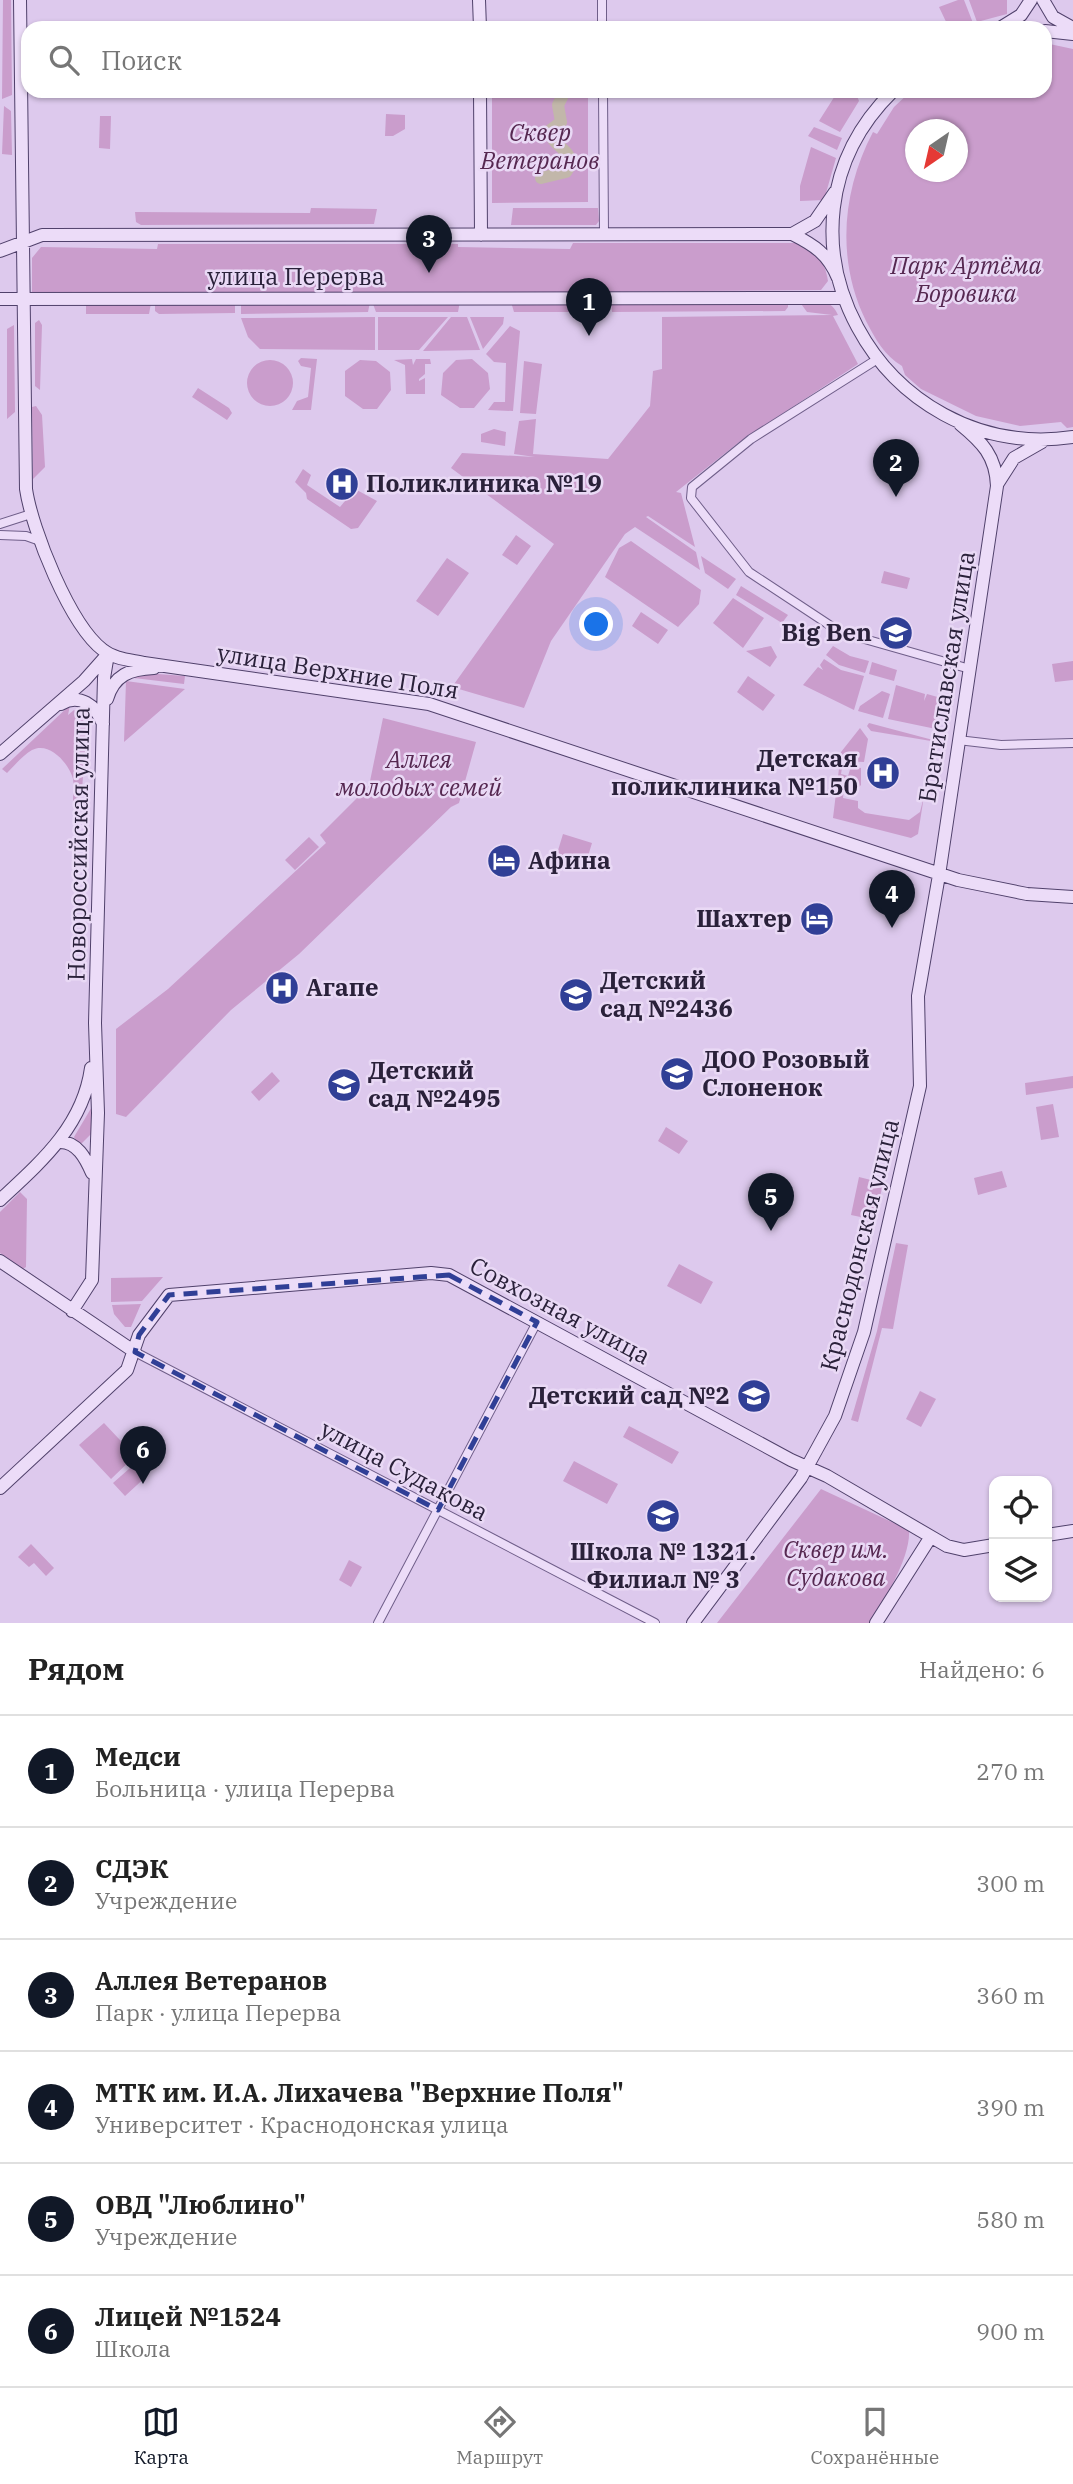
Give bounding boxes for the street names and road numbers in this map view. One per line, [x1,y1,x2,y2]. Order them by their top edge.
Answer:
street label: улица Перерва [207,260,385,292]
street label: Братиславская улица [910,549,982,805]
street label: улица Верхние Поля [215,636,461,706]
street label: Новороссийская улица [60,707,96,981]
street label: Краснодонская улица [812,1115,906,1374]
street label: Совхозная улица [465,1249,656,1371]
street label: улица Судакова [315,1412,494,1528]

